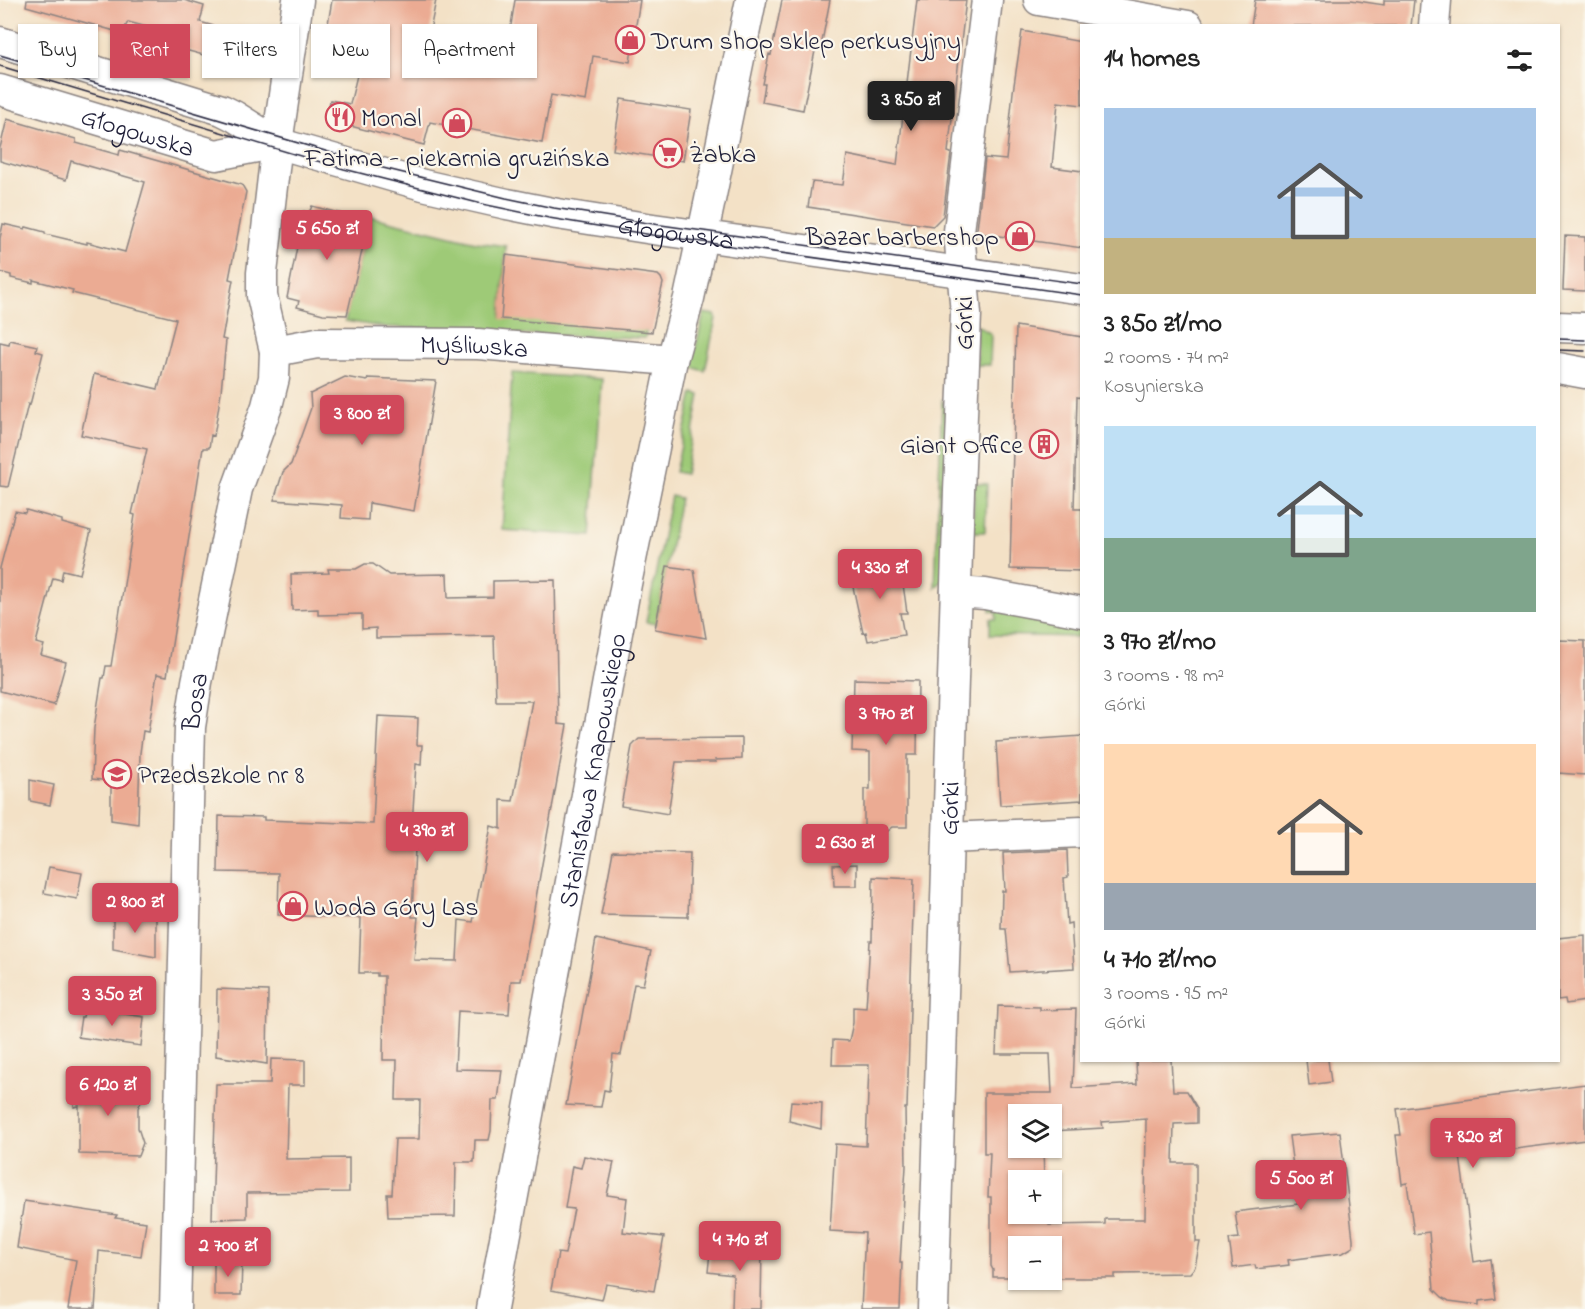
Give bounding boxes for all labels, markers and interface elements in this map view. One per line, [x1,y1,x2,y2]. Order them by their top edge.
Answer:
chip: Buy [18,24,98,78]
chip: Rent [110,24,190,78]
chip: Filters [202,24,299,78]
chip: New [311,24,390,78]
chip: Apartment [402,24,537,78]
shop icon: Drum shop sklep perkusyjny [614,24,646,56]
place label: Drum shop sklep perkusyjny [650,24,961,62]
text: 14 homes [1104,41,1200,79]
icon: filters [1503,44,1536,77]
pin: 3 850 zł [849,81,973,132]
text: 3 850 zł [882,86,940,115]
street label: Głogowska [76,99,198,169]
restaurant icon: Monal [324,101,356,133]
place label: Monal [361,101,422,139]
shop icon: Fatima - piekarnia gruzińska [441,107,473,139]
supermarket icon: Żabka [652,137,684,169]
place label: Żabka [689,137,756,175]
place label: Fatima - piekarnia gruzińska [304,141,609,179]
icon: home [1266,147,1374,255]
street label: Głogowska [615,208,736,262]
pin: 5 650 zł [265,210,389,261]
text: 5 650 zł [295,215,359,244]
place label: Bazar barbershop [804,220,999,258]
shop icon: Bazar barbershop [1004,220,1036,252]
street label: Górki [947,296,985,350]
text: 3 850 zł/mo [1104,306,1222,344]
street label: Myśliwska [420,328,530,370]
text: 2 rooms · 74 m² [1104,344,1229,373]
text: Kosynierska [1104,373,1204,402]
pin: 3 800 zł [300,395,424,446]
text: 3 800 zł [334,400,390,429]
place label: Giant Office [900,428,1023,466]
building icon: Giant Office [1028,428,1060,460]
icon: home [1266,465,1374,573]
pin: 4 330 zł [818,549,942,600]
text: 4 330 zł [852,554,908,583]
text: 3 970 zł/mo [1104,624,1216,662]
street label: Stanisława Knapowskiego [551,630,639,911]
text: 3 rooms · 98 m² [1104,662,1224,691]
street label: Bosa [174,670,220,735]
text: Górki [1104,691,1146,720]
pin: 3 970 zł [824,695,948,746]
text: 3 970 zł [859,700,913,729]
school or university icon: Przedszkole nr 8 [101,758,133,790]
place label: Przedszkole nr 8 [138,758,305,796]
street label: Górki [932,781,972,836]
icon: home [1266,783,1374,891]
pin: 4 390 zł [365,812,489,863]
text: 4 390 zł [400,817,454,846]
pin: 2 630 zł [783,824,907,875]
text: 2 630 zł [816,829,874,858]
pin: 2 800 zł [73,883,197,934]
text: 2 800 zł [106,888,164,917]
shop icon: Woda Góry Las [277,890,309,922]
place label: Woda Góry Las [314,890,479,928]
text: 4 710 zł/mo [1104,942,1216,980]
pin: 3 350 zł [50,976,174,1027]
text: 3 rooms · 95 m² [1104,980,1228,1009]
text: 3 350 zł [82,981,142,1010]
text: Górki [1104,1009,1146,1038]
pin: 6 120 zł [46,1066,170,1117]
text: 6 120 zł [80,1071,136,1100]
map controls [1008,1104,1062,1290]
button: layers [1008,1104,1062,1158]
pin: 7 820 zł [1411,1118,1535,1169]
text: 7 820 zł [1444,1123,1502,1152]
pin: 5 500 zł [1239,1160,1363,1211]
text: 5 500 zł [1269,1165,1333,1194]
button: + [1008,1170,1062,1224]
pin: 4 710 zł [678,1221,802,1272]
text: 4 710 zł [713,1226,767,1255]
pin: 2 700 zł [166,1227,290,1278]
text: 2 700 zł [199,1232,257,1261]
button: − [1008,1236,1062,1290]

